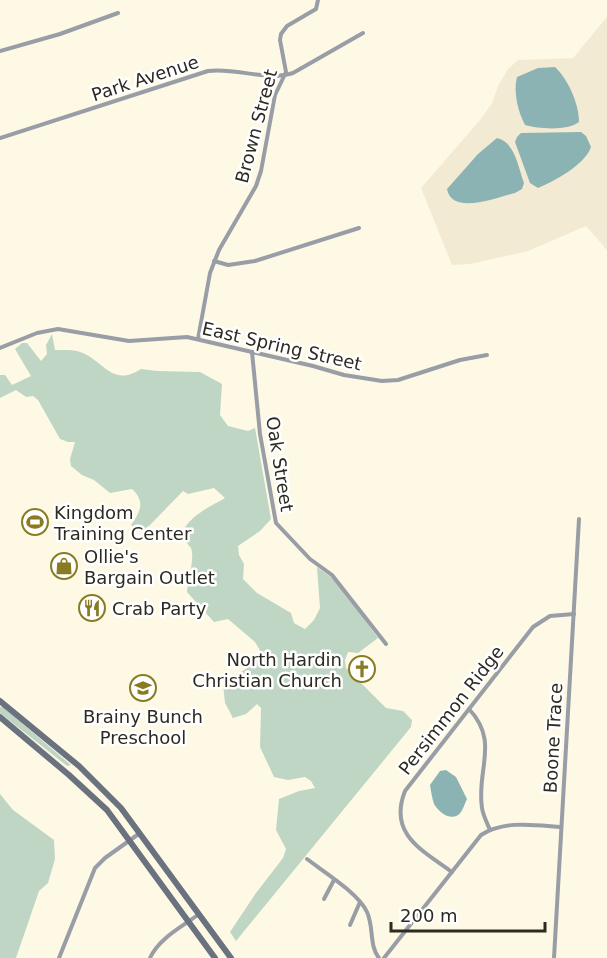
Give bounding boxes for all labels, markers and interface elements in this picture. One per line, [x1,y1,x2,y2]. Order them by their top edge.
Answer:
street label: Park Avenue [89,51,201,105]
street label: Brown Street [231,67,281,185]
street label: East Spring Street [200,317,364,375]
street label: Oak Street [262,415,298,513]
place label: Kingdom Training Center [53,502,192,544]
sports icon: Kingdom Training Center [20,507,50,537]
place label: Ollie's Bargain Outlet [84,546,215,588]
shop icon: Ollie's Bargain Outlet [49,551,79,581]
restaurant icon: Crab Party [77,593,107,623]
place label: Crab Party [112,598,207,619]
street label: Persimmon Ridge [394,641,508,779]
place label: North Hardin Christian Church [192,649,342,691]
church icon: North Hardin Christian Church [347,654,377,684]
school or university icon: Brainy Bunch Preschool [128,673,158,703]
street label: Boone Trace [540,682,566,794]
place label: Brainy Bunch Preschool [83,706,203,748]
scale bar [391,895,546,933]
text: 200 m [400,905,458,926]

